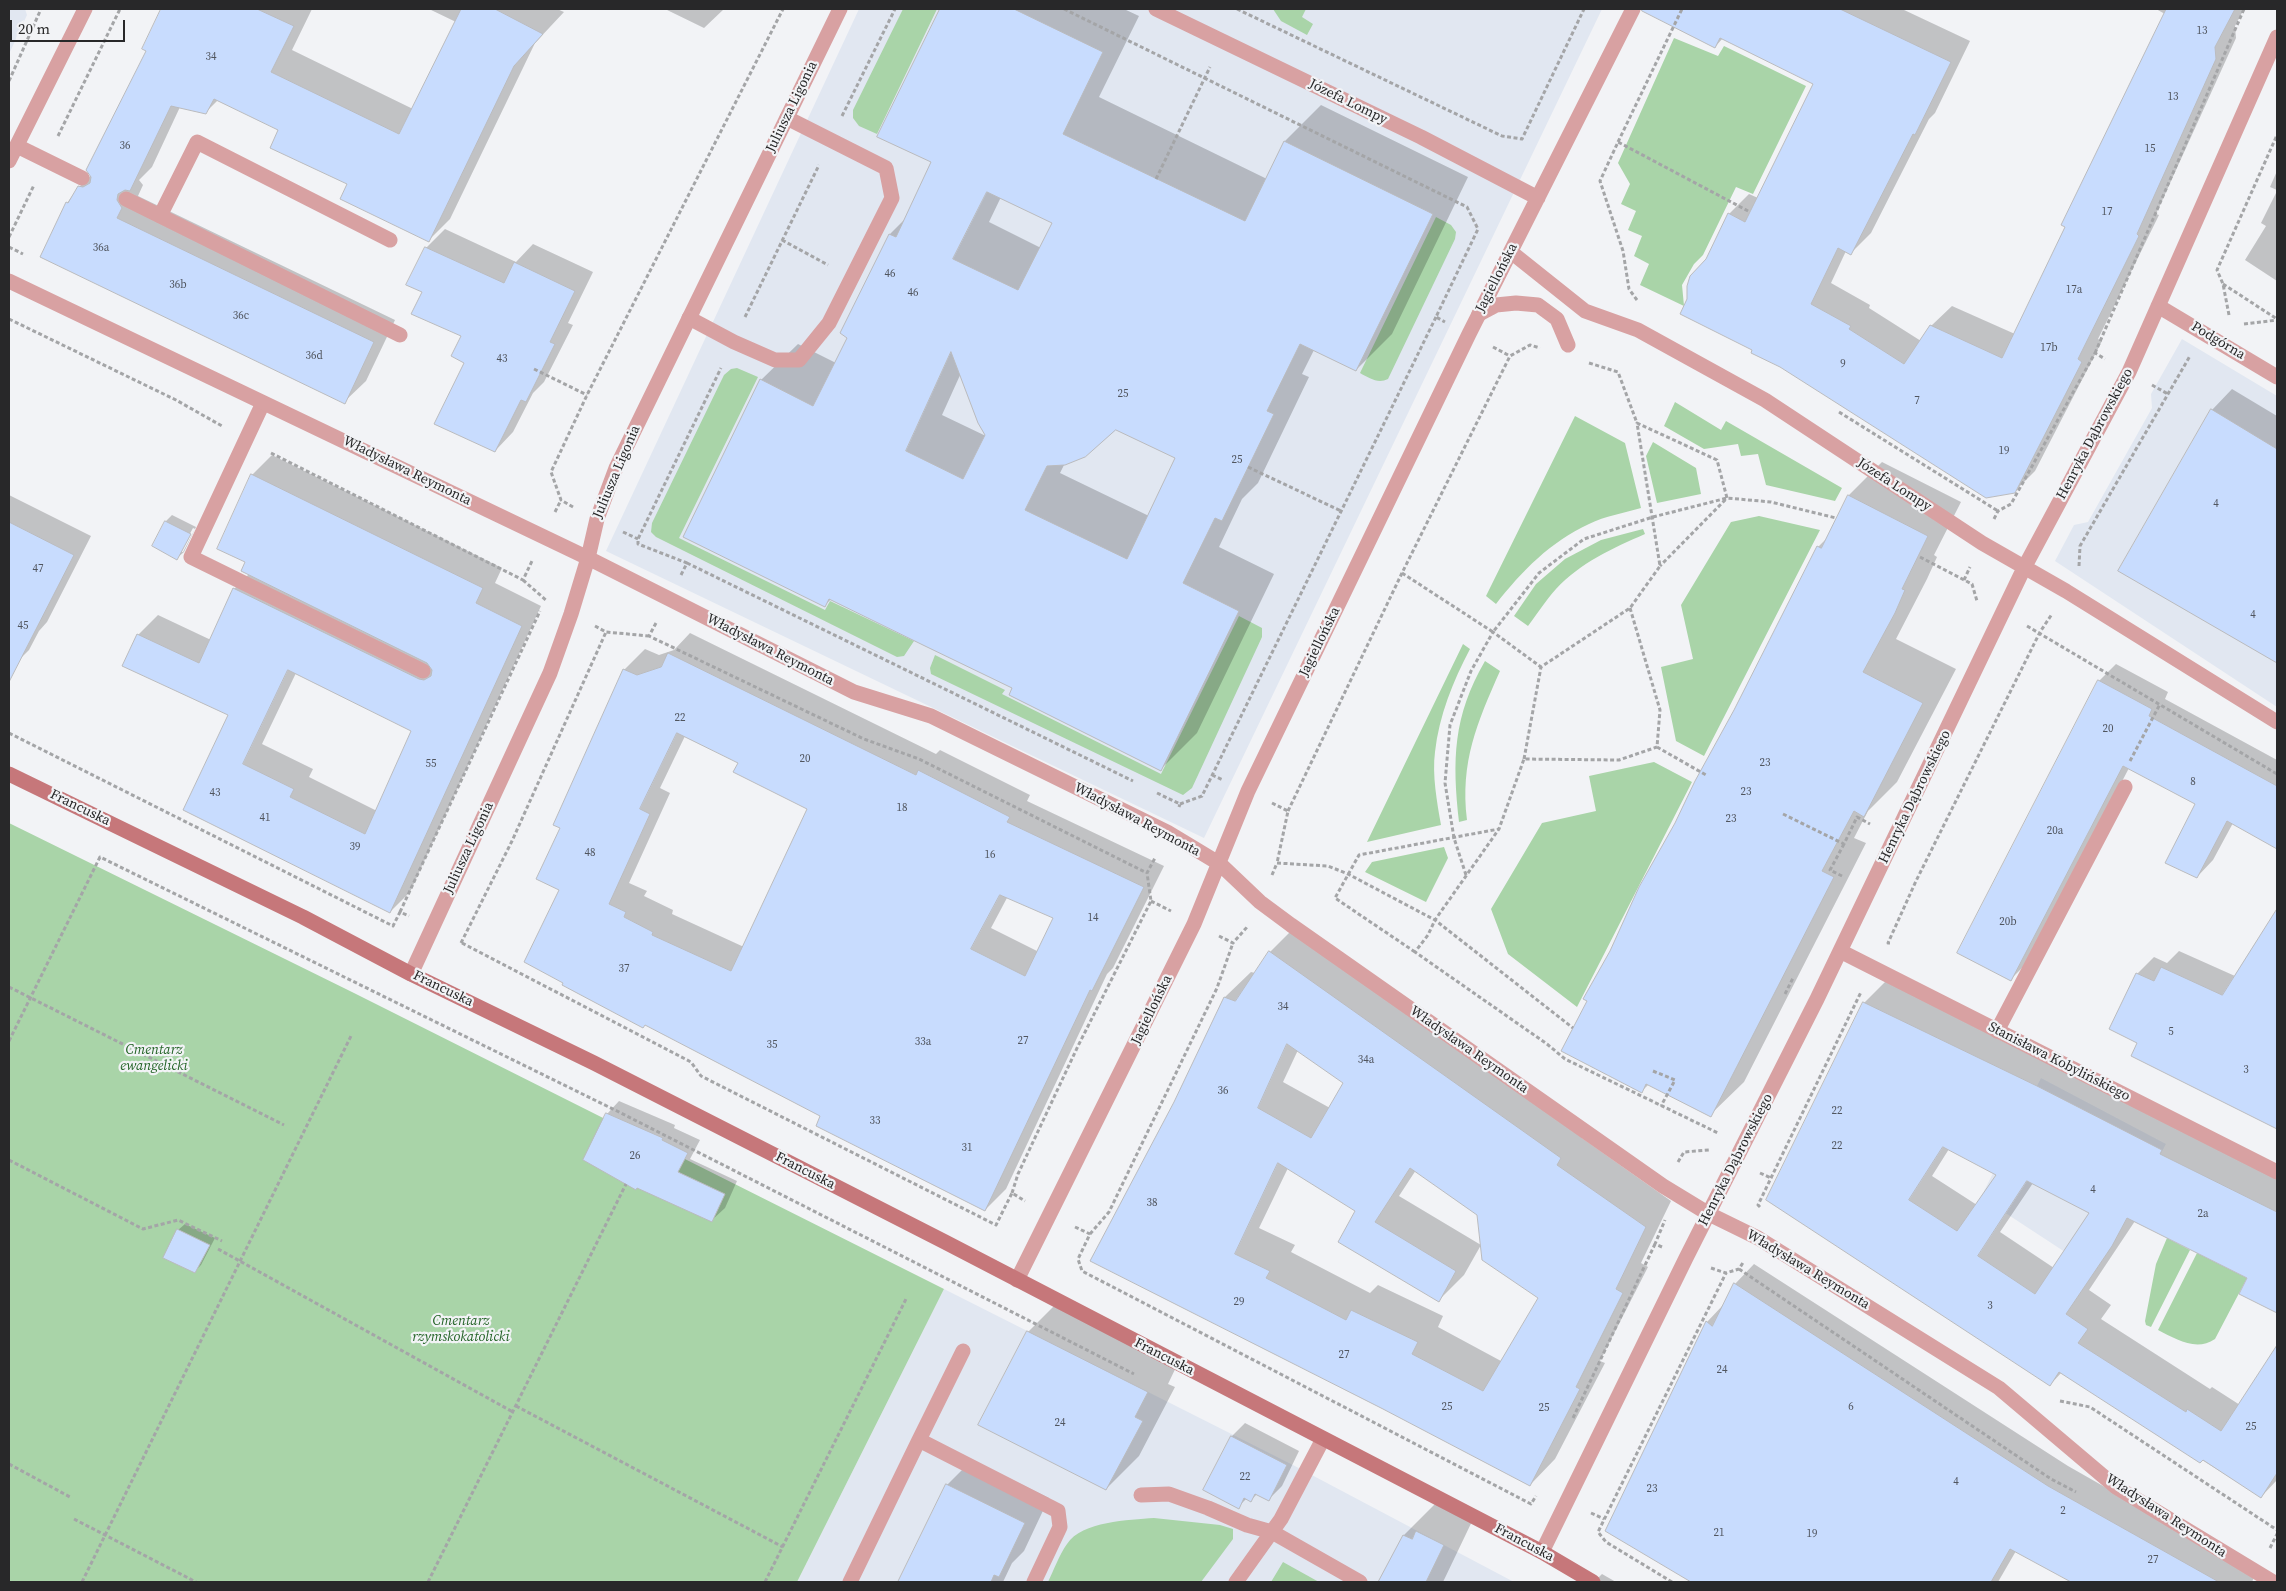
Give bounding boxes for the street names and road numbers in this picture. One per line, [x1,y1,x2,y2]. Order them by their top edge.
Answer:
street label: Juliusza Ligonia [763,59,821,155]
street label: Józefa Lompy [1306,76,1390,128]
street label: Jagiellońska [1472,241,1522,315]
street label: Podgórna [2188,318,2248,364]
street label: Henryka Dąbrowskiego [2053,365,2137,503]
street label: Juliusza Ligonia [590,423,644,521]
street label: Władysława Reymonta [340,433,474,509]
street label: Józefa Lompy [1854,455,1934,515]
street label: Jagiellońska [1296,604,1344,680]
street label: Władysława Reymonta [704,611,836,689]
street label: Henryka Dąbrowskiego [1875,728,1955,866]
street label: Władysława Reymonta [1071,780,1203,860]
street label: Francuska [47,786,113,830]
street label: Juliusza Ligonia [440,799,498,897]
street label: Francuska [410,967,476,1011]
street label: Jagiellońska [1128,972,1176,1048]
street label: Władysława Reymonta [1407,1003,1531,1097]
street label: Stanisława Kobylińskiego [1985,1019,2133,1105]
street label: Henryka Dąbrowskiego [1695,1091,1777,1229]
street label: Francuska [772,1149,838,1193]
street label: Władysława Reymonta [1743,1227,1873,1313]
street label: Francuska [1131,1335,1197,1379]
street label: Władysława Reymonta [2102,1471,2230,1561]
street label: Francuska [1491,1520,1557,1566]

